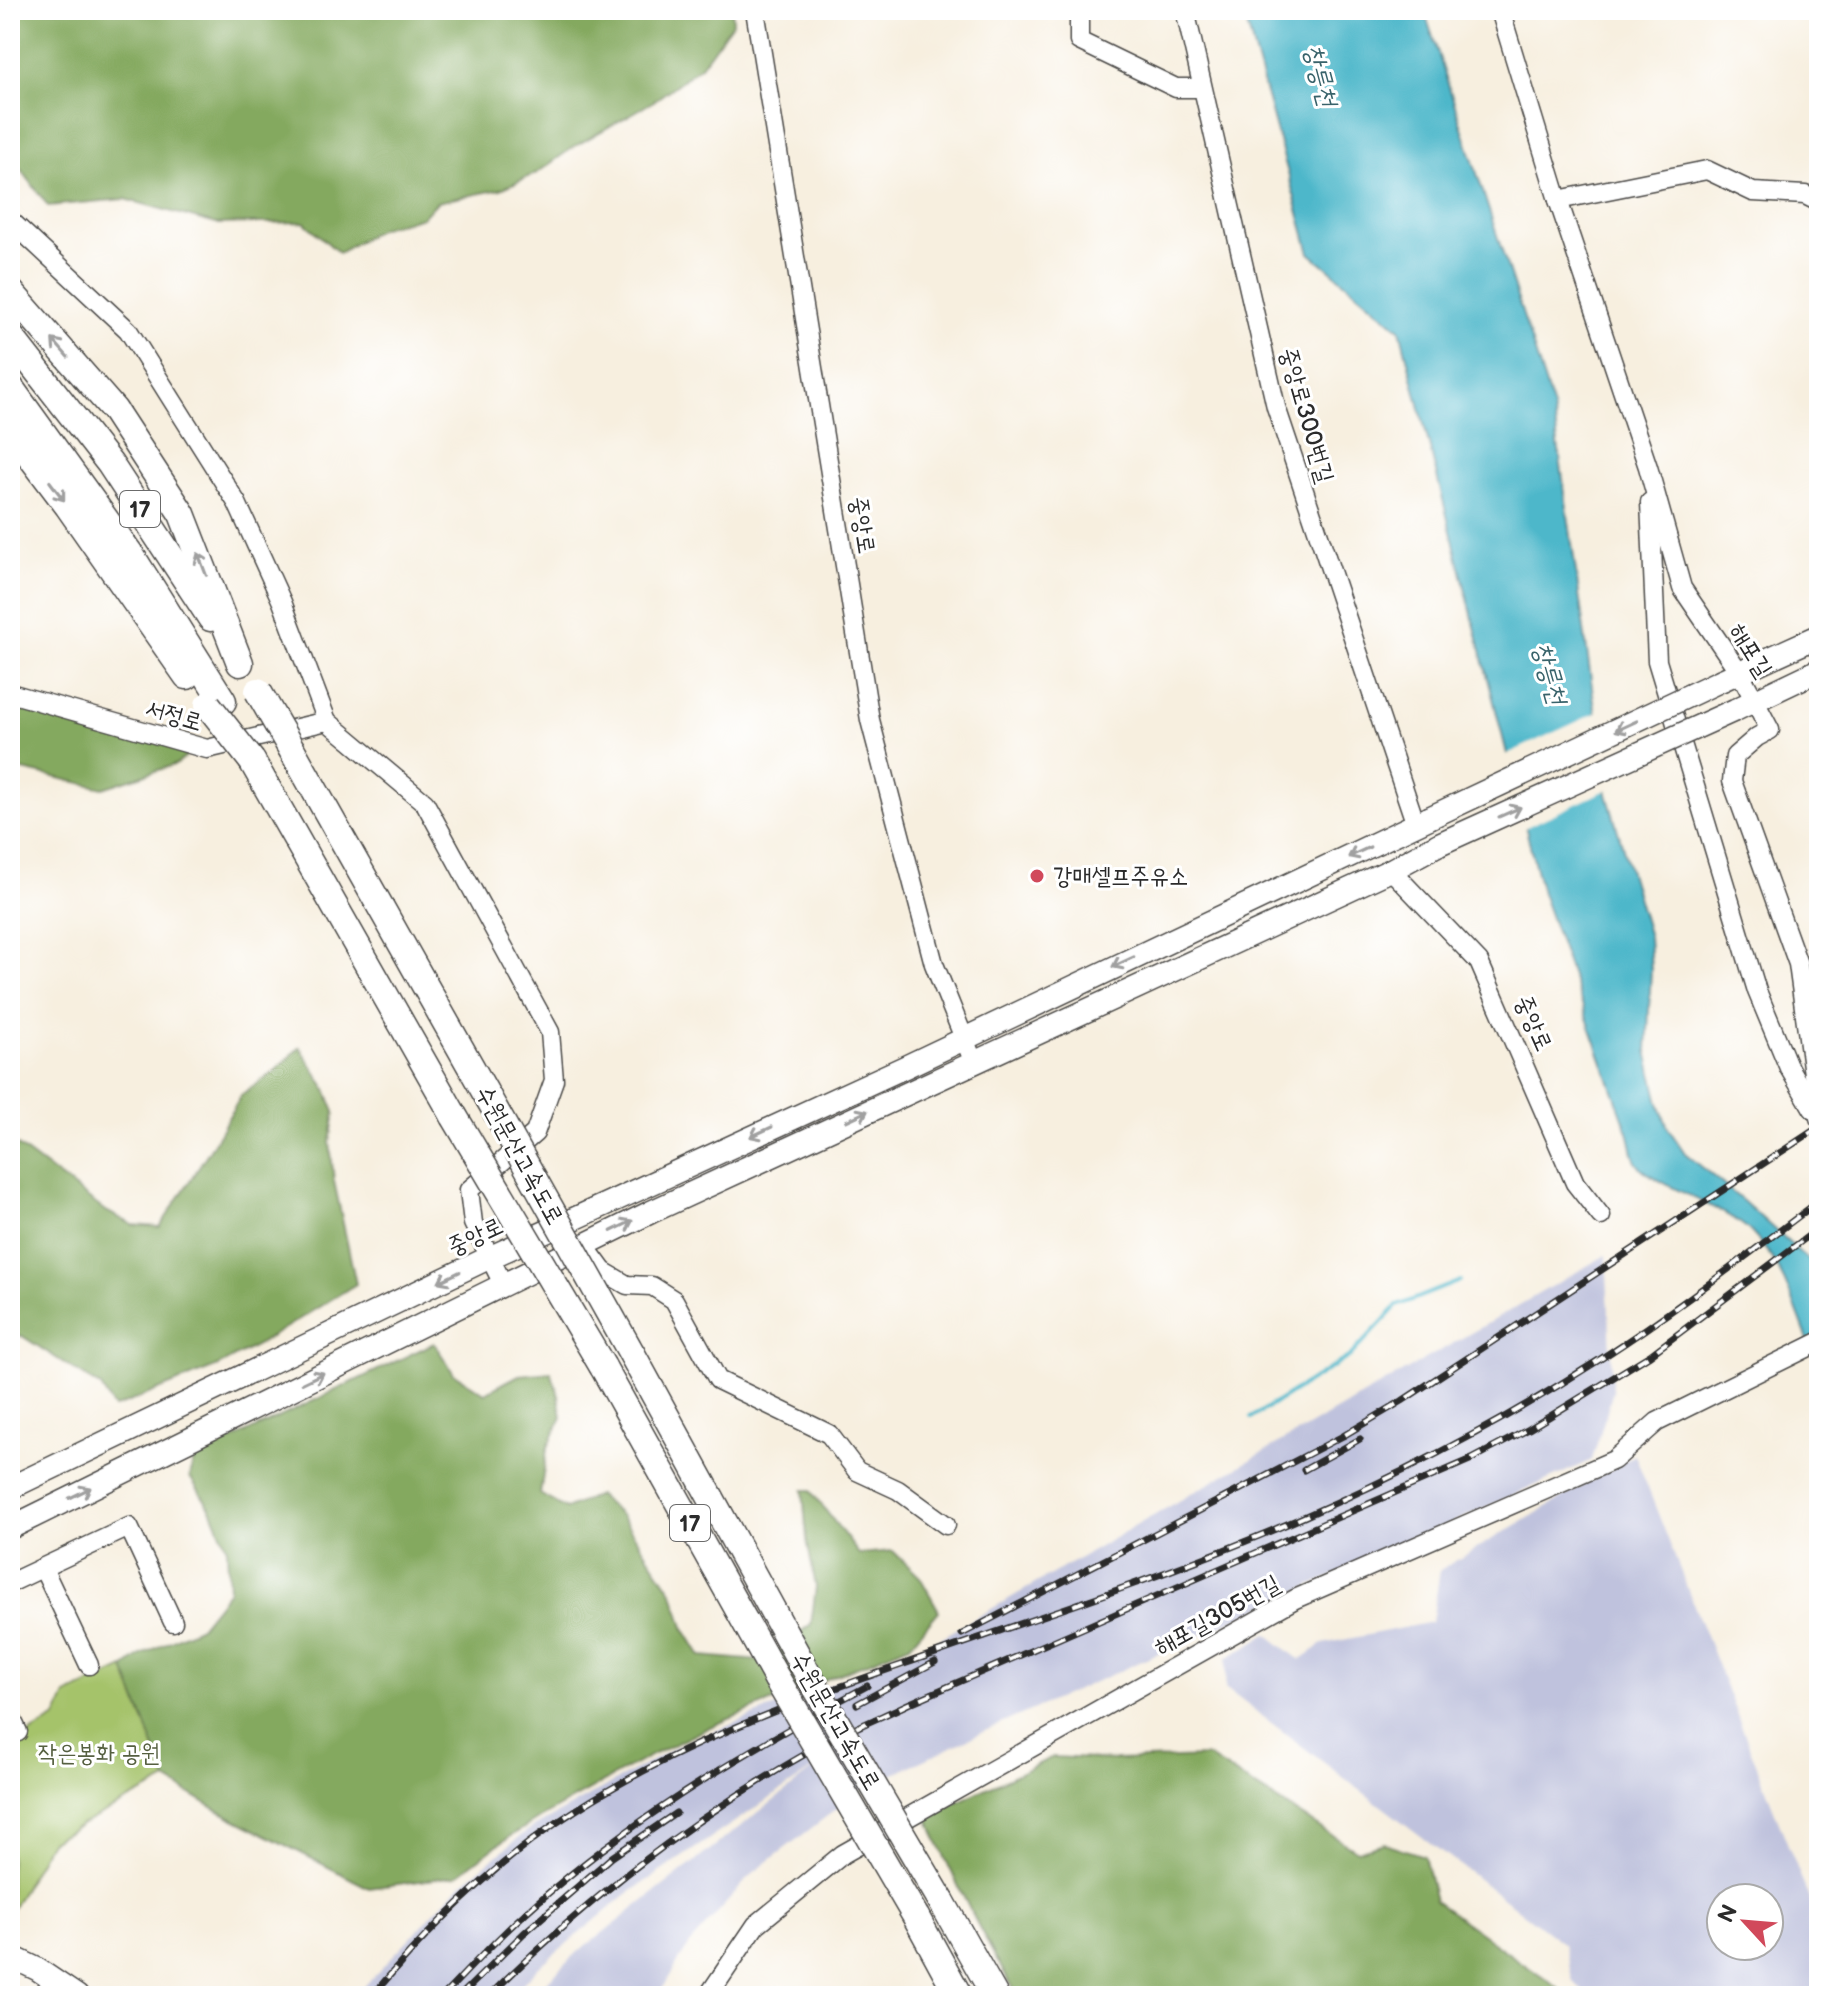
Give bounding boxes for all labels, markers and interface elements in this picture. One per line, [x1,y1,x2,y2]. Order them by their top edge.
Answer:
water label: 창릉천 [1296,41,1343,113]
one-way arrow [51,339,69,359]
street label: 중앙로300번길 [1273,344,1340,486]
one-way arrow [48,480,65,501]
road number: 17 [120,491,160,527]
street label: 중앙로 [844,494,881,556]
one-way arrow [194,552,208,577]
street label: 해포길 [1723,618,1778,683]
water label: 창릉천 [1525,639,1573,711]
street label: 서정로 [142,694,206,737]
one-way arrow [1614,719,1638,734]
one-way arrow [1498,804,1522,819]
one-way arrow [1347,845,1371,860]
place label: 강매셀프주유소 [1053,862,1188,891]
marker: 강매셀프주유소 [1028,867,1046,885]
one-way arrow [1112,955,1136,970]
street label: 중앙로 [1509,991,1559,1056]
street label: 수원문산고속도로 [469,1081,570,1230]
one-way arrow [845,1108,869,1123]
one-way arrow [749,1125,773,1140]
street label: 중앙로 [443,1211,508,1262]
one-way arrow [609,1218,633,1233]
one-way arrow [438,1270,462,1285]
one-way arrow [300,1370,324,1385]
one-way arrow [67,1485,91,1501]
road number: 17 [670,1505,710,1541]
street label: 해포길305번길 [1149,1569,1285,1662]
street label: 수원문산고속도로 [784,1647,887,1795]
park label: 작은봉화 공원 [38,1739,160,1768]
north arrow [1705,1882,1785,1962]
text: N [1713,1901,1744,1927]

